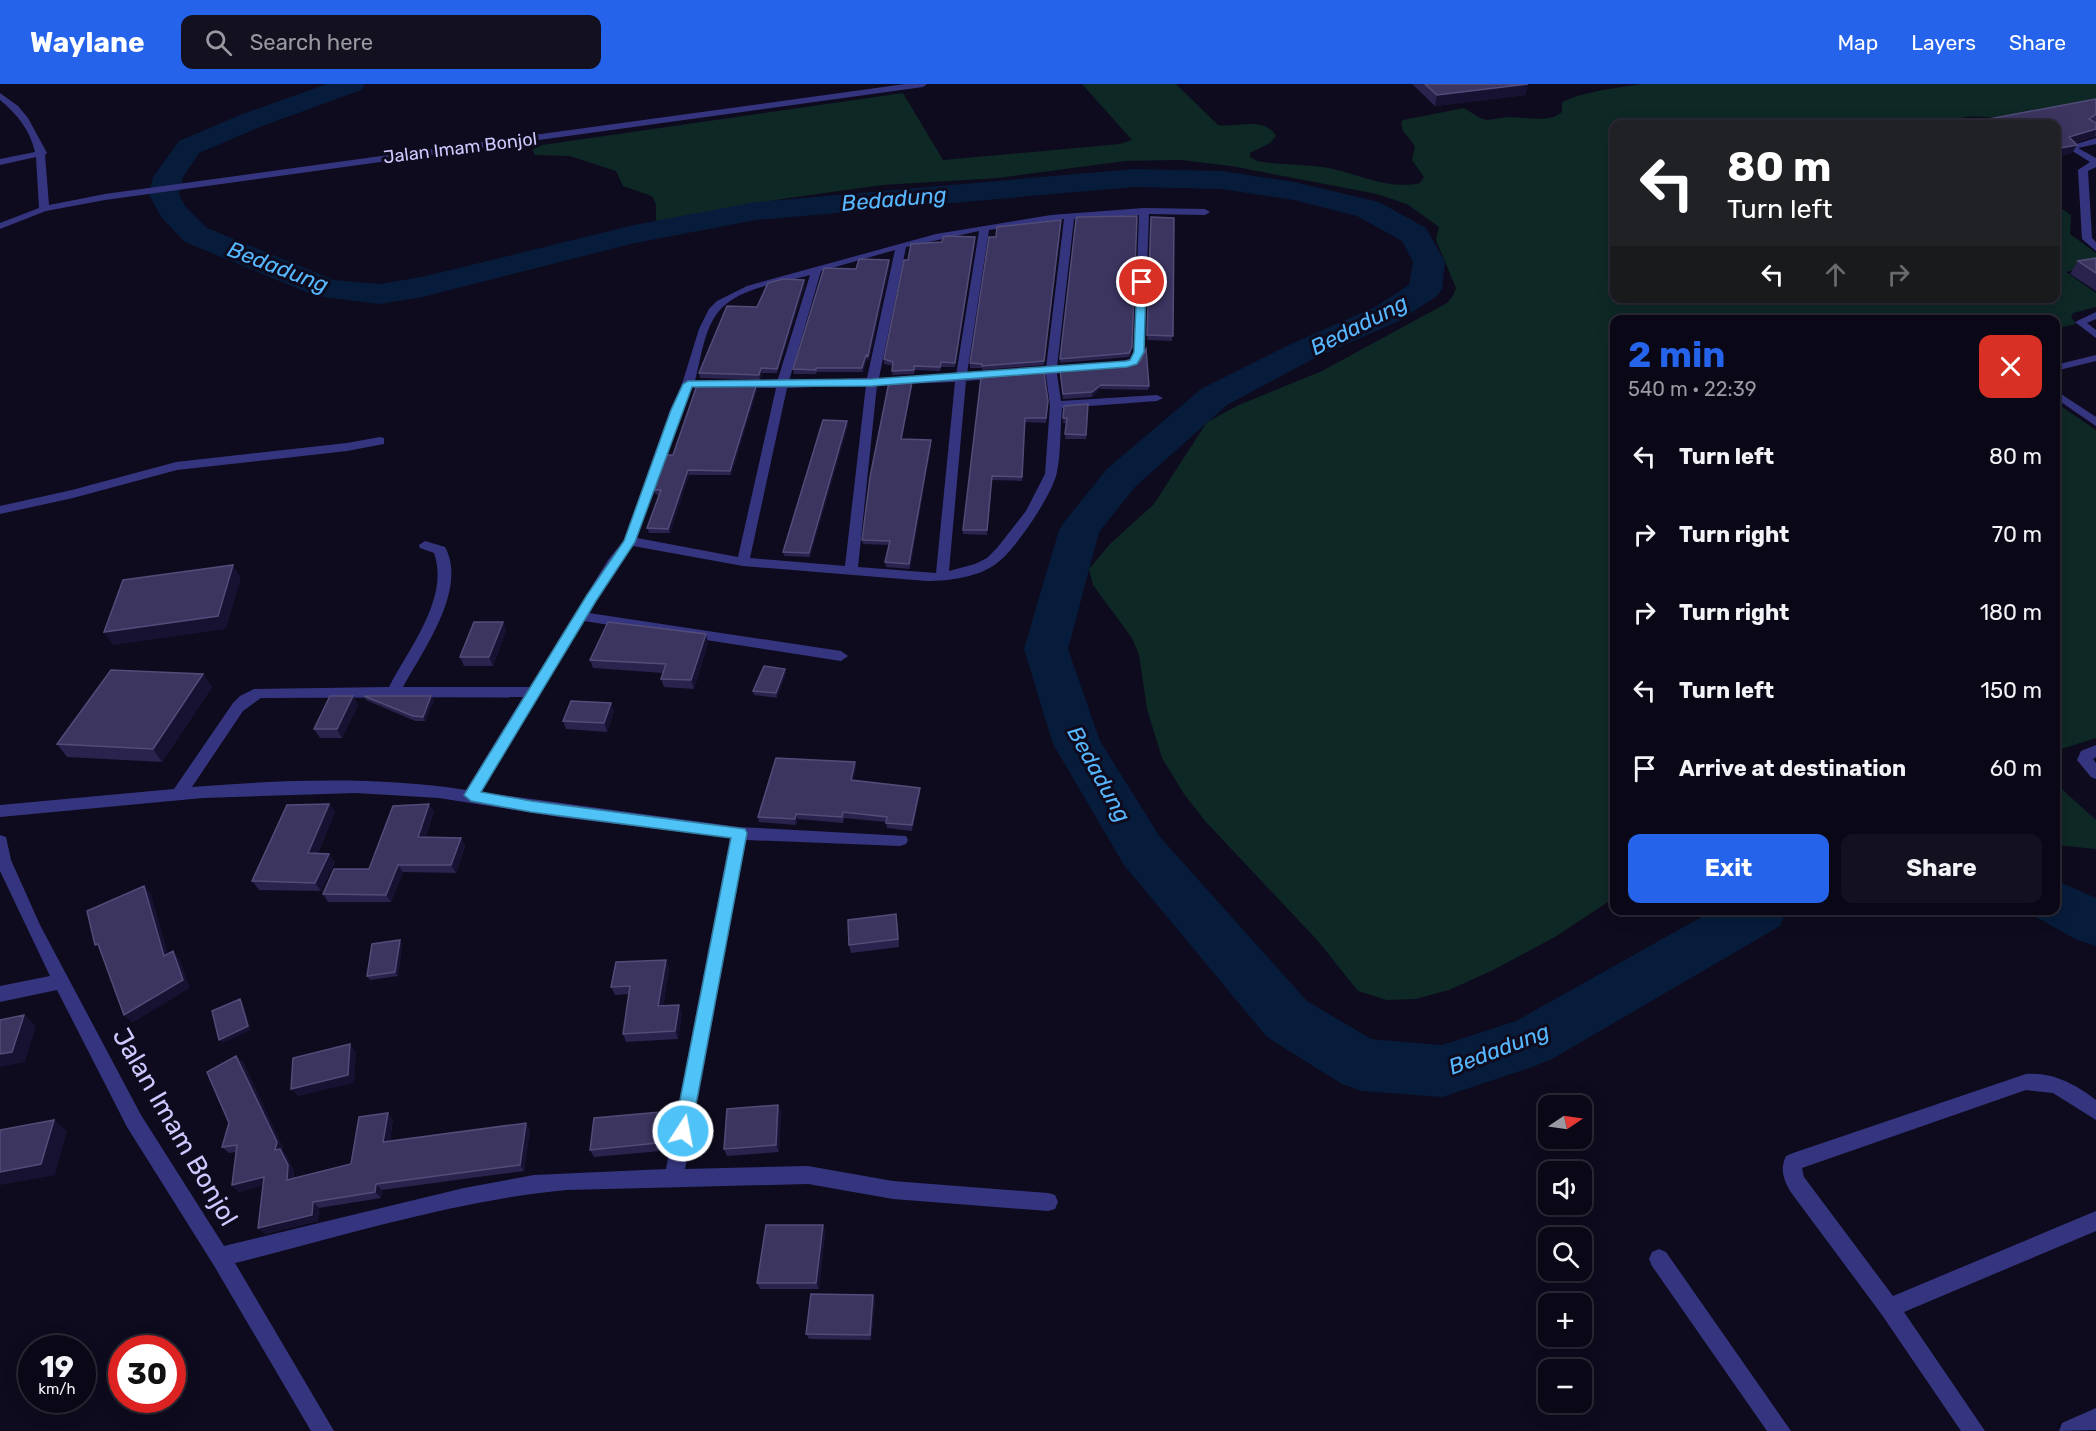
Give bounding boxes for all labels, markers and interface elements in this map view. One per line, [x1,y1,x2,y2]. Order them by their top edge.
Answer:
search box [181,15,601,69]
text: Waylane [30,26,145,59]
icon: search [202,26,235,59]
text: Search here [250,29,373,56]
text: Map [1837,30,1878,55]
text: Layers [1911,30,1976,55]
text: Share [2009,30,2066,55]
street label: Jalan Imam Bonjol [382,128,538,168]
text: 80 m [1727,142,1831,192]
icon: left [1628,144,1706,222]
water label: Bedadung [840,181,948,217]
text: Turn left [1727,193,1832,225]
water label: Bedadung [224,235,332,299]
pin [1116,256,1167,307]
icon: left [1756,258,1789,291]
icon: ahead [1819,258,1852,291]
icon: right [1882,258,1915,291]
icon: arrive [1125,265,1158,298]
water label: Bedadung [1306,289,1412,361]
text: 2 min [1628,333,1726,376]
button: close [1979,335,2042,398]
text: 540 m · 22:39 [1628,377,1757,401]
icon: left [1628,440,1661,473]
text: Turn left [1679,443,1774,470]
text: 80 m [1989,443,2042,470]
icon: right [1628,518,1661,551]
text: Turn right [1679,521,1789,548]
text: 70 m [1992,521,2042,548]
icon: right [1628,596,1661,629]
text: Turn right [1679,599,1789,626]
text: 180 m [1980,599,2042,626]
icon: left [1628,674,1661,707]
text: Turn left [1679,677,1774,704]
text: 150 m [1981,677,2042,704]
water label: Bedadung [1062,721,1136,827]
icon: arrive [1628,752,1661,785]
text: Arrive at destination [1679,755,1906,782]
text: 60 m [1990,755,2042,782]
button: Exit [1628,834,1829,903]
button: Share [1841,834,2042,903]
water label: Bedadung [1445,1017,1553,1081]
street label: Jalan Imam Bonjol [106,1022,244,1232]
north arrow [1538,1095,1592,1149]
map controls [1538,1095,1592,1413]
position arrow [651,1099,715,1163]
button: sound [1538,1161,1592,1215]
button: search [1538,1227,1592,1281]
button: + [1538,1293,1592,1347]
speed limit sign: 30 [108,1335,186,1413]
text: 19 [40,1349,74,1385]
button: − [1538,1359,1592,1413]
text: km/h [38,1380,76,1398]

